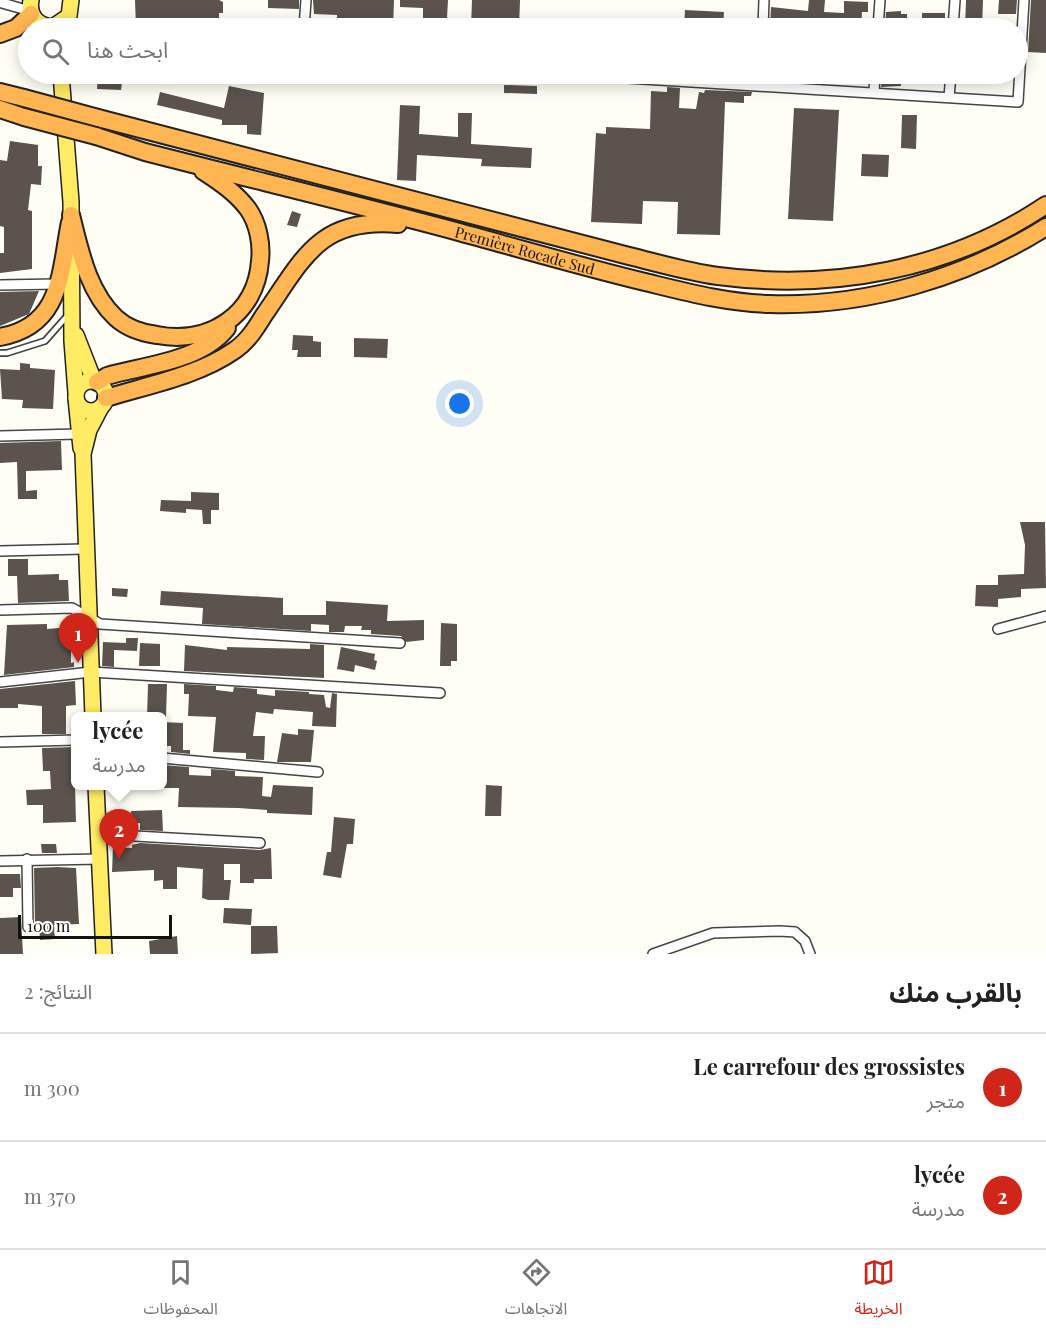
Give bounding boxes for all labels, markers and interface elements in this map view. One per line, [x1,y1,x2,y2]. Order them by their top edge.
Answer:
search box [18,18,1028,84]
text: ابحث هنا [87,34,168,64]
icon: search [39,35,72,68]
street label: Première Rocade Sud [453,221,597,279]
your location [445,389,474,418]
pin: 1 [58,614,98,663]
popup [71,712,167,790]
text: lycée [92,715,143,745]
text: مدرسة [92,750,146,777]
pin: 2 [100,810,138,859]
scale bar [18,912,172,940]
text: 100 m [27,915,70,936]
text: بالقرب منك [889,974,1022,1009]
text: النتائج: 2 [24,977,92,1004]
text: Le carrefour des grossistes [693,1051,965,1081]
text: 300 m [24,1074,80,1101]
text: 1 [999,1074,1006,1101]
text: متجر [926,1086,965,1113]
text: lycée [914,1159,965,1189]
text: 370 m [24,1182,76,1209]
text: 2 [997,1182,1008,1209]
text: مدرسة [912,1194,965,1221]
tab: المحفوظات [144,1256,218,1326]
tab: الاتجاهات [505,1256,567,1326]
tab: الخريطة [855,1256,902,1326]

